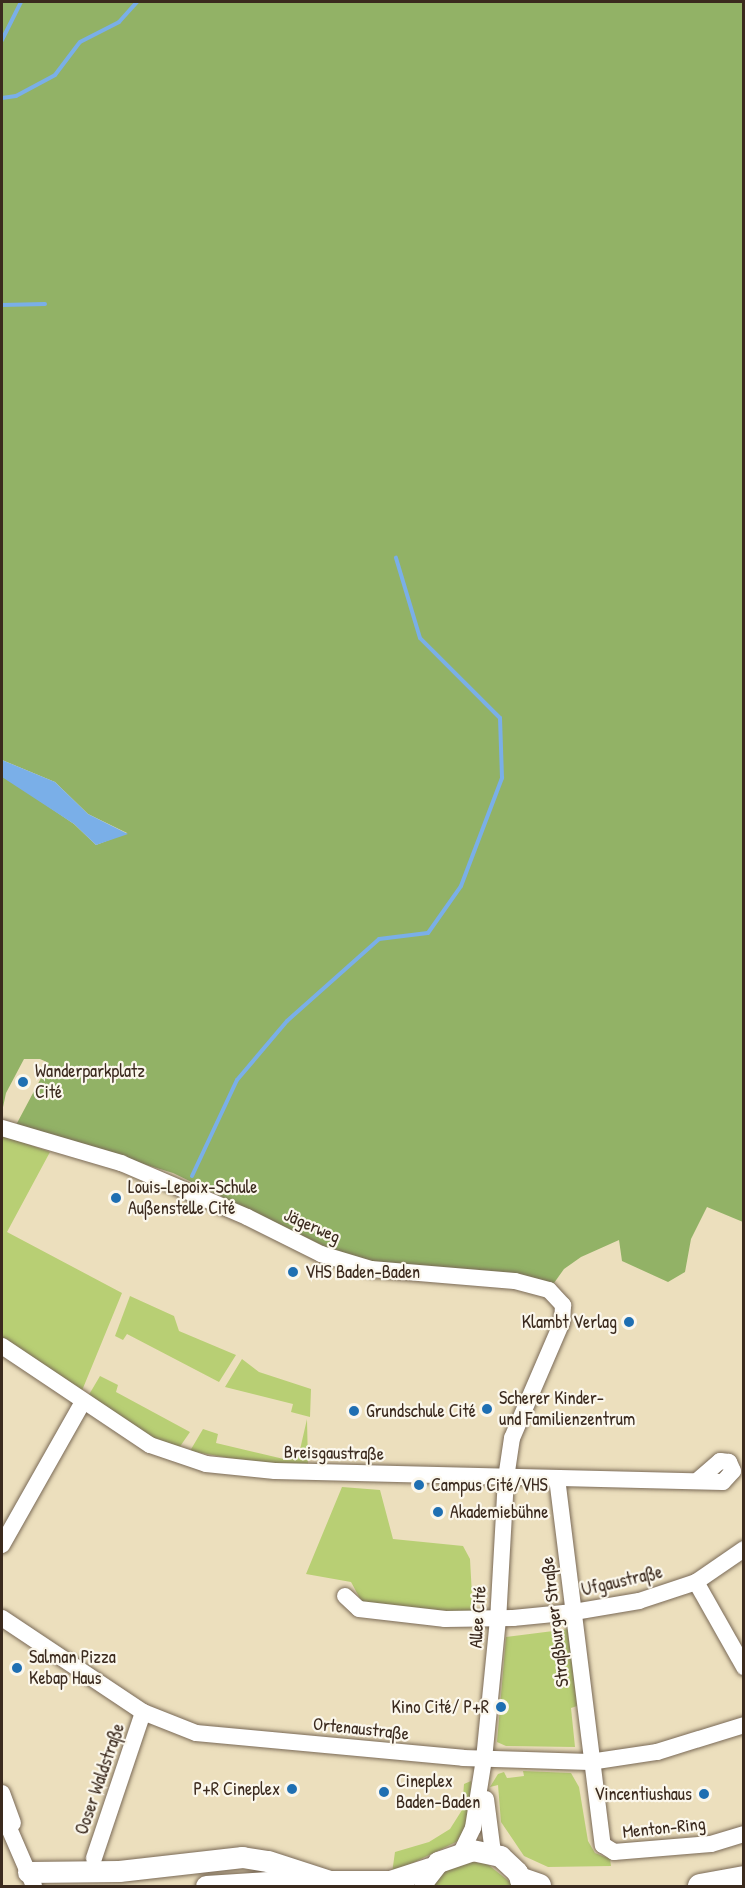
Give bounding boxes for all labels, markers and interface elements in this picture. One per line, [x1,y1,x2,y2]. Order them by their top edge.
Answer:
place label: Wanderparkplatz Cité [35,1061,145,1104]
marker: Wanderparkplatz Cité [16,1075,30,1089]
place label: Louis-Lepoix-Schule Außenstelle Cité [128,1177,258,1220]
marker: Louis-Lepoix-Schule Außenstelle Cité [109,1191,123,1205]
street label: Jägerweg [281,1204,343,1248]
place label: VHS Baden-Baden [305,1261,420,1283]
marker: VHS Baden-Baden [286,1265,300,1279]
place label: Klambt Verlag [522,1311,617,1333]
marker: Klambt Verlag [622,1315,636,1329]
place label: Scherer Kinder- und Familienzentrum [499,1388,635,1430]
place label: Grundschule Cité [366,1400,476,1422]
marker: Scherer Kinder- und Familienzentrum [480,1402,494,1416]
marker: Grundschule Cité [347,1404,361,1418]
street label: Breisgaustraße [284,1441,384,1465]
place label: Campus Cité/VHS [431,1474,548,1496]
marker: Campus Cité/VHS [412,1478,426,1492]
place label: Akademiebühne [450,1501,548,1523]
marker: Akademiebühne [431,1505,445,1519]
street label: Straßburger Straße [536,1556,574,1688]
street label: Ufgaustraße [579,1561,665,1601]
street label: Allee Cité [465,1585,491,1649]
place label: Salman Pizza Kebap Haus [29,1647,116,1690]
marker: Salman Pizza Kebap Haus [10,1661,24,1675]
place label: Kino Cité/ P+R [392,1696,489,1718]
marker: Kino Cité/ P+R [494,1700,508,1714]
street label: Ortenaustraße [312,1713,410,1745]
street label: Ooser Waldstraße [71,1721,129,1837]
place label: Cineplex Baden-Baden [396,1771,480,1814]
place label: P+R Cineplex [193,1778,280,1800]
marker: P+R Cineplex [285,1782,299,1796]
place label: Vincentiushaus [594,1783,692,1805]
marker: Cineplex Baden-Baden [377,1785,391,1799]
marker: Vincentiushaus [697,1787,711,1801]
street label: Menton-Ring [621,1813,707,1843]

